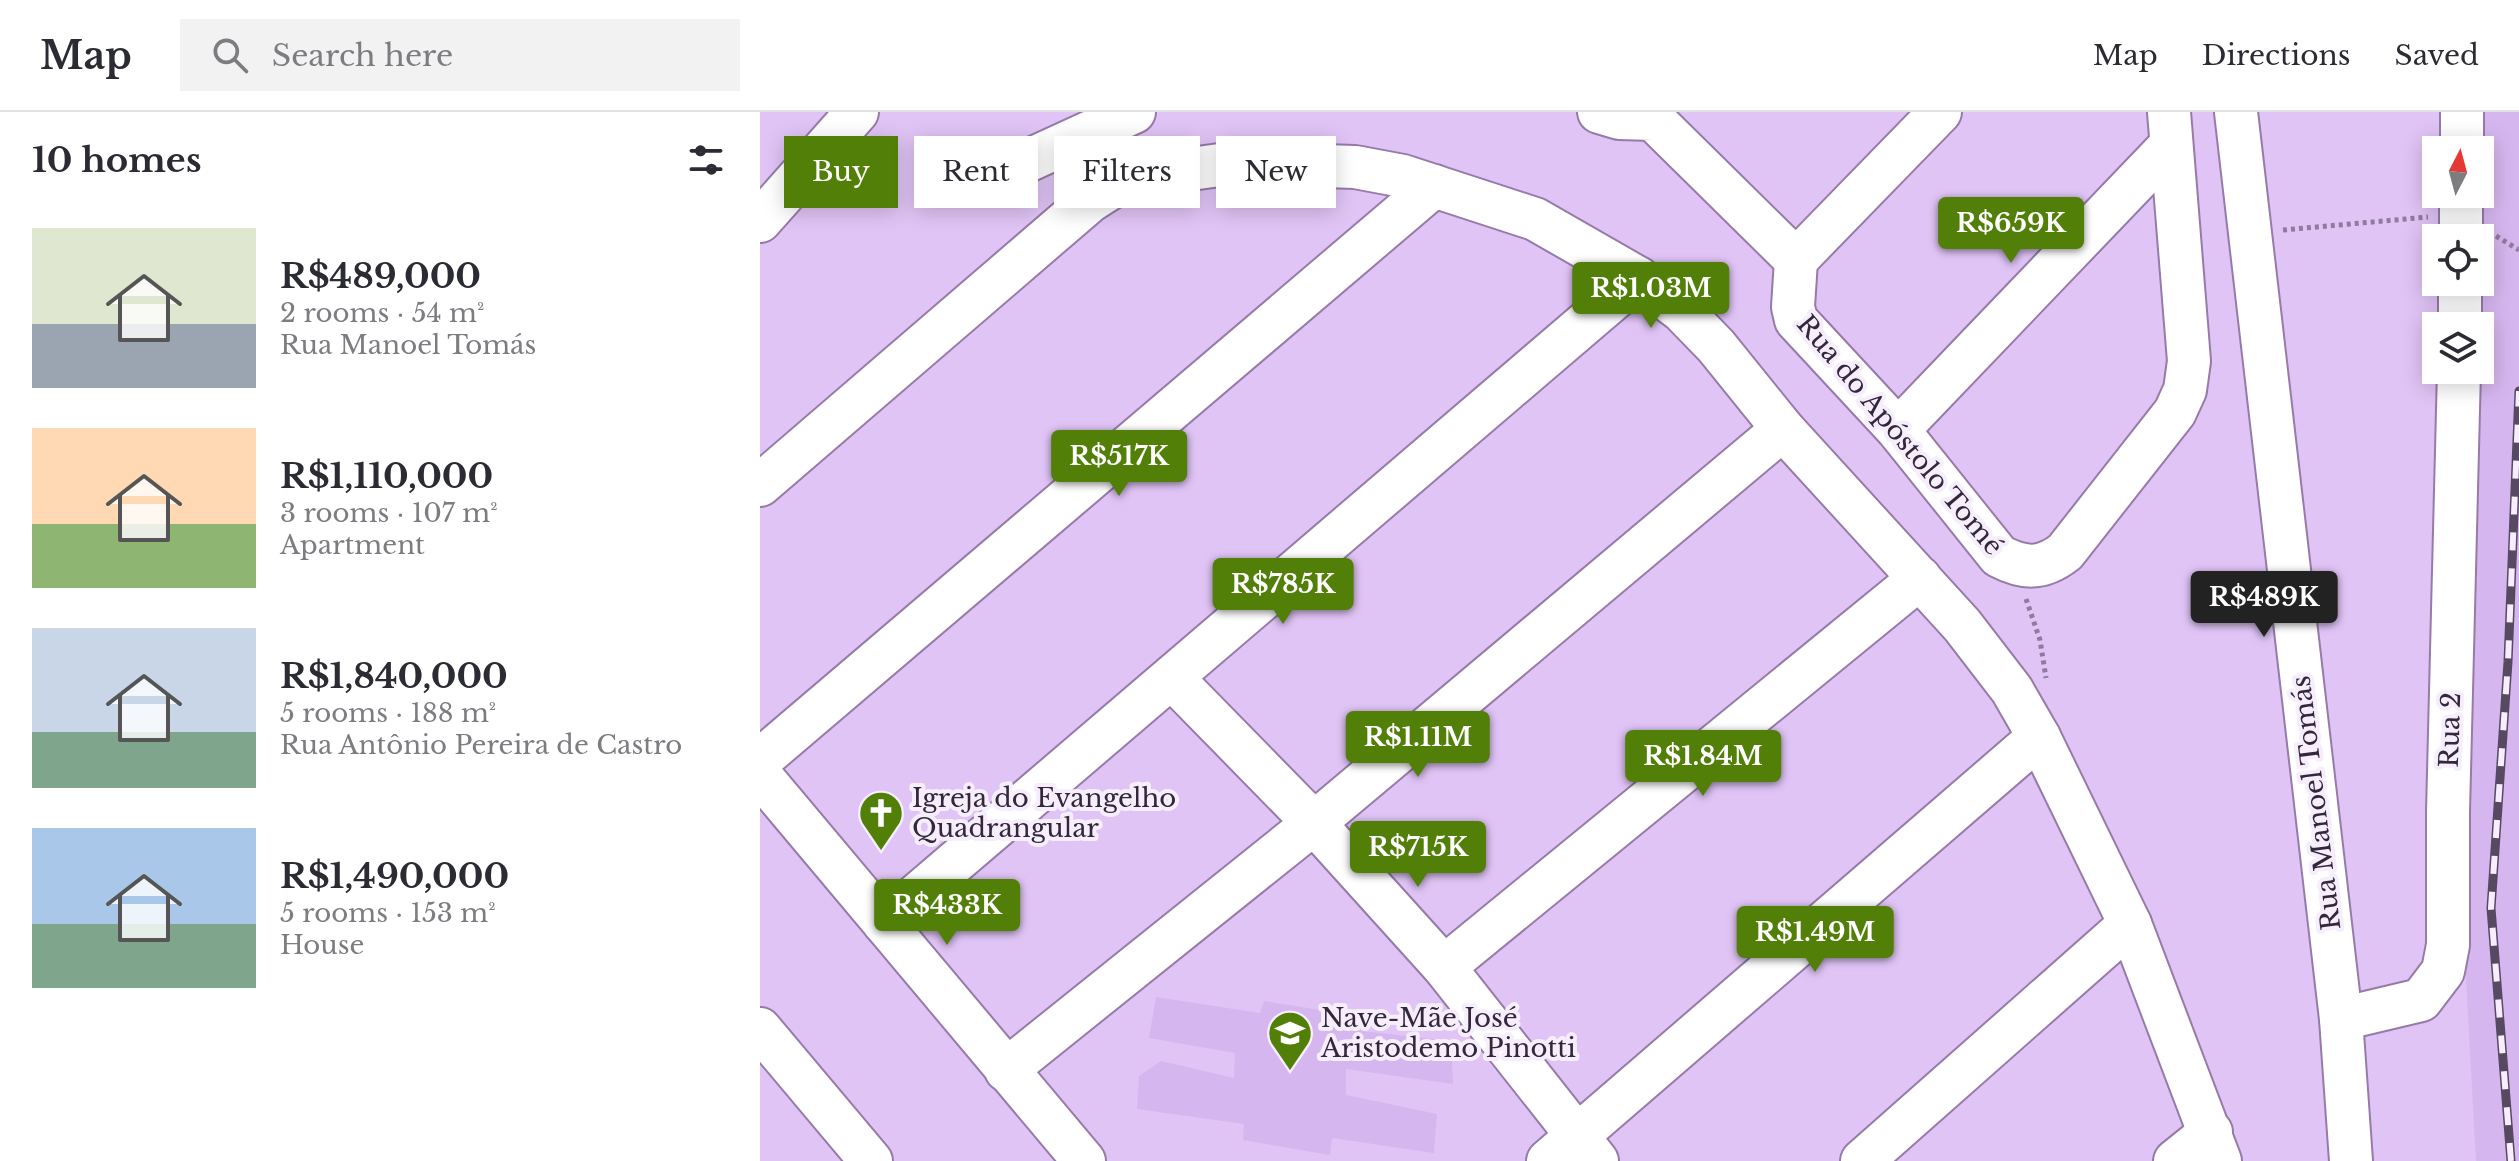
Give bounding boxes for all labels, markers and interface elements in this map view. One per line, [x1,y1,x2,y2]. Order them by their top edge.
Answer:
search box [180,19,740,91]
text: Map [40,32,132,79]
icon: search [208,33,252,77]
text: Search here [272,37,453,74]
text: Map [2093,38,2158,73]
text: Directions [2202,38,2351,73]
text: Saved [2395,38,2479,73]
chip: Buy [784,136,898,208]
chip: Rent [914,136,1038,208]
chip: Filters [1054,136,1200,208]
chip: New [1216,136,1336,208]
north arrow [2422,136,2494,208]
map controls [2422,136,2494,384]
icon: filters [684,138,728,182]
text: 10 homes [32,139,202,181]
pin: R$659K [1946,197,2076,265]
text: R$659K [1956,207,2066,239]
button: locate [2422,224,2494,296]
text: R$489,000 [280,255,481,297]
icon: home [96,260,192,356]
pin: R$1.03M [1577,262,1725,330]
text: R$1.03M [1590,272,1712,304]
text: 2 rooms · 54 m² [280,297,484,329]
street label: Rua do Apóstolo Tomé [1790,308,2010,562]
button: layers [2422,312,2494,384]
text: Rua Manoel Tomás [280,329,536,361]
pin: R$517K [1054,430,1184,498]
text: R$517K [1069,440,1169,472]
text: R$1,110,000 [280,455,493,497]
icon: home [96,460,192,556]
text: 3 rooms · 107 m² [280,497,498,529]
text: Apartment [280,529,425,561]
pin: R$785K [1218,558,1348,626]
text: R$785K [1231,568,1335,600]
pin: R$489K [2199,571,2329,639]
text: R$489K [2209,581,2319,613]
text: R$1,840,000 [280,655,508,697]
icon: home [96,660,192,756]
street label: Rua Manoel Tomás [2285,674,2347,932]
street label: Rua 2 [2433,692,2467,768]
text: 5 rooms · 188 m² [280,697,496,729]
pin: R$1.11M [1344,711,1492,779]
text: R$1.11M [1364,721,1472,753]
text: Rua Antônio Pereira de Castro [280,729,682,761]
pin: R$1.84M [1629,730,1777,798]
text: R$1.84M [1643,740,1763,772]
place label: Igreja do Evangelho Quadrangular [912,782,1176,844]
church icon: Igreja do Evangelho Quadrangular [857,789,905,852]
pin: R$715K [1353,821,1483,889]
text: R$715K [1368,831,1468,863]
text: R$1,490,000 [280,855,509,897]
icon: home [96,860,192,956]
pin: R$433K [882,879,1012,947]
text: R$433K [892,889,1002,921]
text: 5 rooms · 153 m² [280,897,496,929]
pin: R$1.49M [1741,906,1889,974]
text: R$1.49M [1755,916,1875,948]
text: House [280,929,364,961]
place label: Nave-Mãe José Aristodemo Pinotti [1320,1002,1576,1064]
school or university icon: Nave-Mãe José Aristodemo Pinotti [1266,1009,1314,1072]

